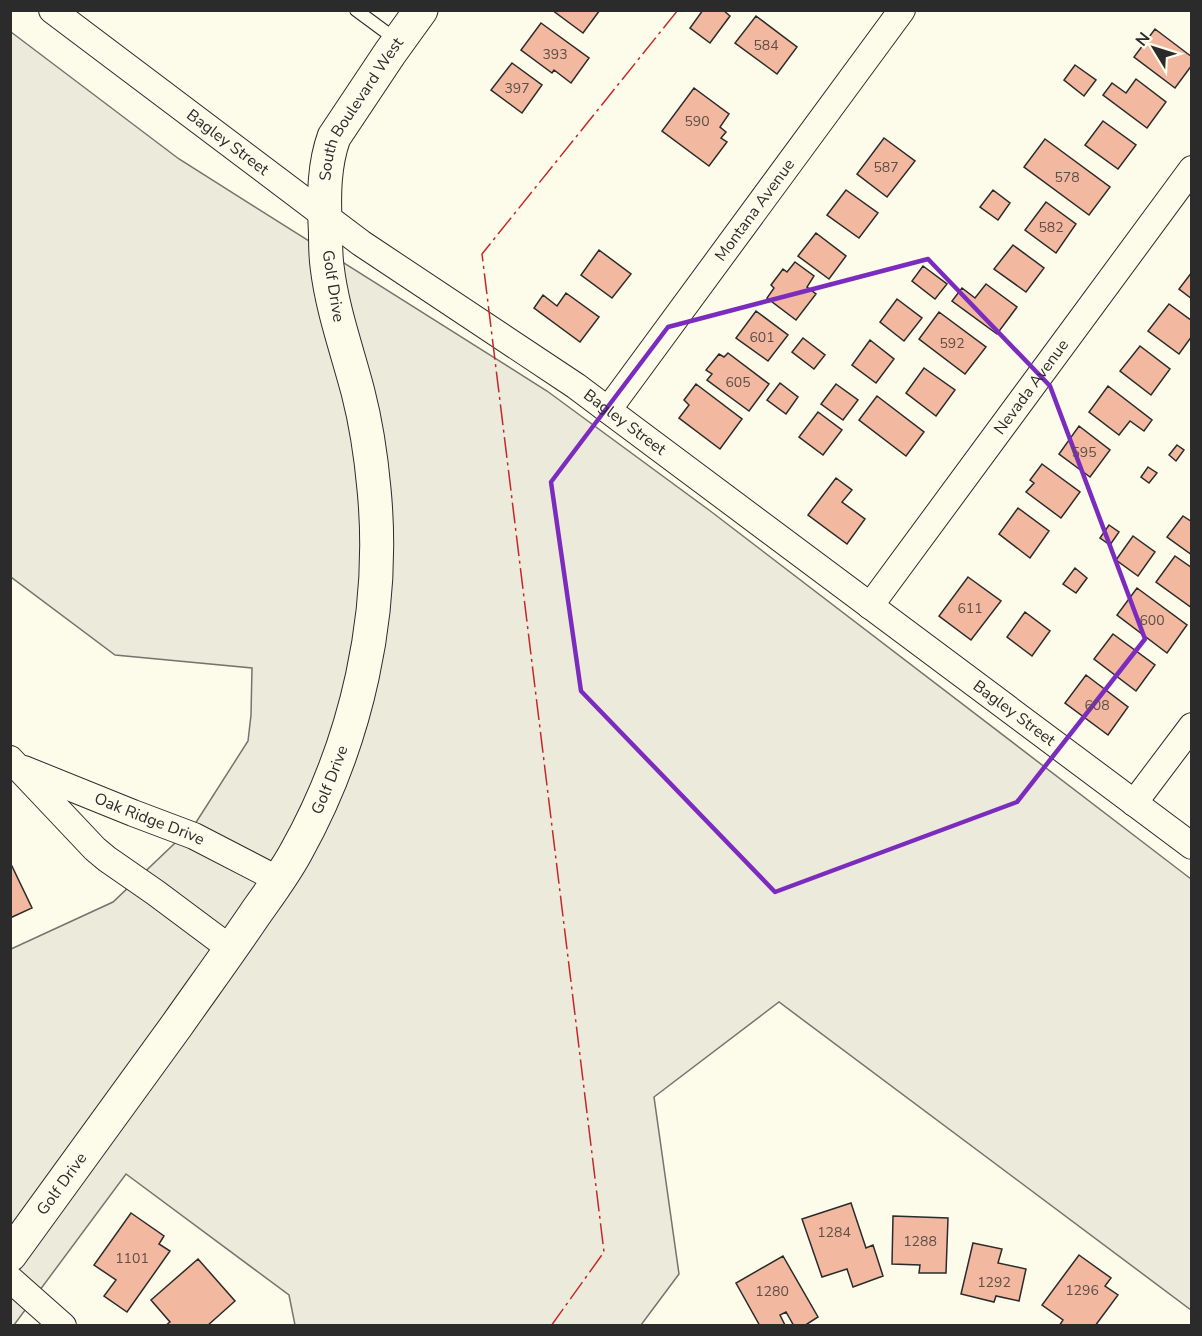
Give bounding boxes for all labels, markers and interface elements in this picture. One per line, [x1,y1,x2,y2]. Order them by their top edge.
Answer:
north arrow [1124,18,1184,78]
text: N [1131,28,1155,51]
street label: South Boulevard West [314,33,409,182]
house number: 584 [753,36,779,55]
house number: 393 [542,45,568,64]
house number: 397 [504,79,530,98]
street label: Bagley Street [182,104,274,181]
house number: 590 [684,112,710,131]
street label: Montana Avenue [710,155,800,266]
house number: 587 [873,158,899,177]
house number: 578 [1054,168,1080,187]
house number: 582 [1038,218,1064,237]
street label: Golf Drive [316,248,350,324]
house number: 601 [749,328,775,347]
house number: 592 [939,334,965,353]
street label: Nevada Avenue [989,335,1074,439]
house number: 605 [725,373,751,392]
street label: Bagley Street [579,384,671,461]
house number: 595 [1071,443,1097,462]
house number: 611 [957,599,983,618]
house number: 600 [1139,611,1165,630]
street label: Bagley Street [968,675,1060,751]
house number: 608 [1084,696,1110,715]
street label: Golf Drive [306,743,353,818]
street label: Oak Ridge Drive [91,787,208,851]
street label: Golf Drive [32,1148,92,1220]
house number: 1284 [817,1223,851,1242]
house number: 1288 [903,1232,937,1251]
house number: 1101 [115,1249,149,1268]
house number: 1292 [977,1273,1011,1292]
house number: 1296 [1065,1281,1099,1300]
house number: 1280 [755,1282,789,1301]

